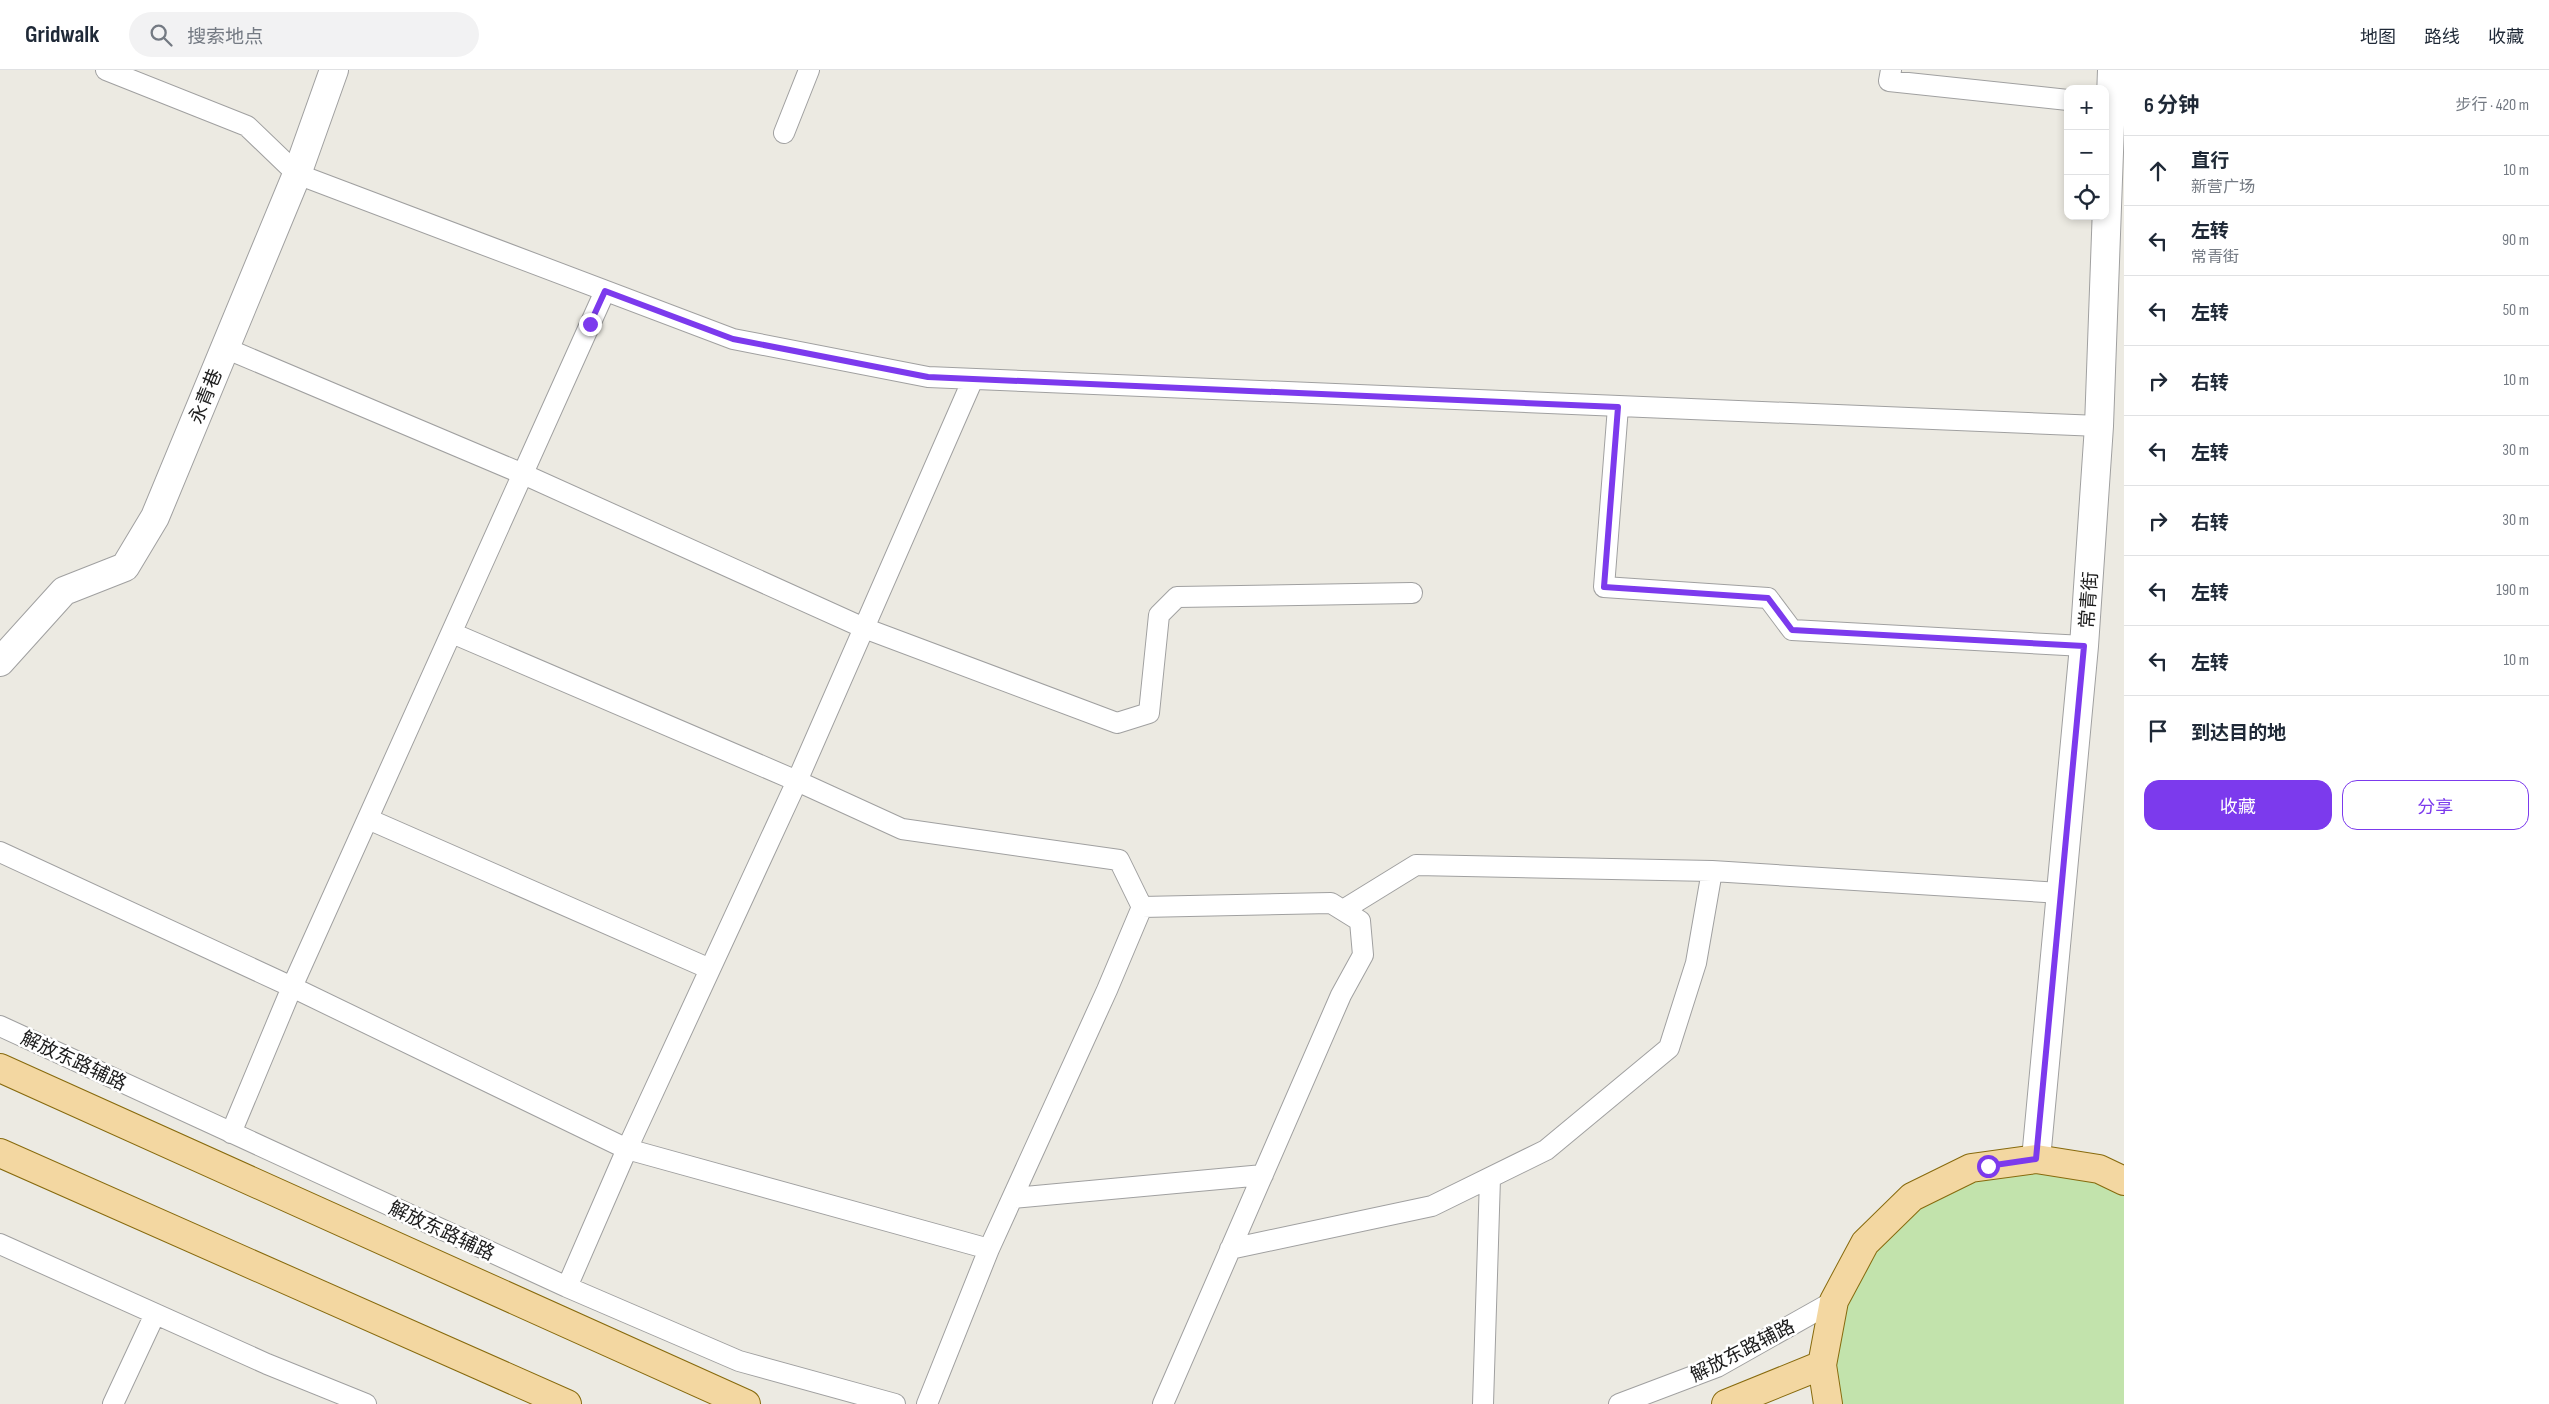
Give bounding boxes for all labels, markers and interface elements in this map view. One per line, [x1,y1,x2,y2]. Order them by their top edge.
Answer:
search box [129,12,479,57]
text: Gridwalk [25,20,99,49]
icon: search [147,21,175,49]
text: 搜索地点 [187,26,263,49]
text: 地图 [2360,27,2396,48]
text: 路线 [2424,27,2460,48]
text: 收藏 [2488,27,2524,48]
map controls [2064,85,2109,220]
button: + [2064,85,2109,130]
text: 6 分钟 [2144,93,2199,118]
text: 步行 · 420 m [2455,96,2529,115]
button: − [2064,130,2109,175]
text: 直行 [2191,150,2229,173]
icon: ahead [2144,157,2172,185]
text: 10 m [2503,161,2529,180]
button: locate [2064,175,2109,220]
text: 新营广场 [2191,178,2255,197]
text: 左转 [2191,220,2229,243]
icon: left [2144,227,2172,255]
text: 90 m [2502,231,2529,250]
text: 常青街 [2191,248,2239,267]
icon: left [2144,297,2172,325]
text: 50 m [2503,301,2529,320]
text: 左转 [2191,302,2229,325]
route end [579,313,602,336]
street label: 永青巷 [185,366,228,427]
icon: right [2144,367,2172,395]
text: 10 m [2503,371,2529,390]
text: 右转 [2191,372,2229,395]
icon: left [2144,437,2172,465]
text: 30 m [2502,441,2529,460]
text: 左转 [2191,442,2229,465]
icon: right [2144,507,2172,535]
text: 30 m [2502,511,2529,530]
text: 右转 [2191,512,2229,535]
street label: 常青街 [2076,571,2103,629]
icon: left [2144,577,2172,605]
text: 190 m [2496,581,2529,600]
text: 左转 [2191,582,2229,605]
icon: left [2144,647,2172,675]
text: 10 m [2503,651,2529,670]
text: 左转 [2191,652,2229,675]
icon: arrive [2144,717,2172,745]
text: 到达目的地 [2191,722,2286,745]
button: 收藏 [2144,780,2332,830]
button: 分享 [2342,780,2529,830]
street label: 解放东路辅路 [17,1027,130,1096]
route start [1977,1155,2000,1178]
street label: 解放东路辅路 [385,1197,498,1266]
street label: 解放东路辅路 [1687,1315,1799,1387]

